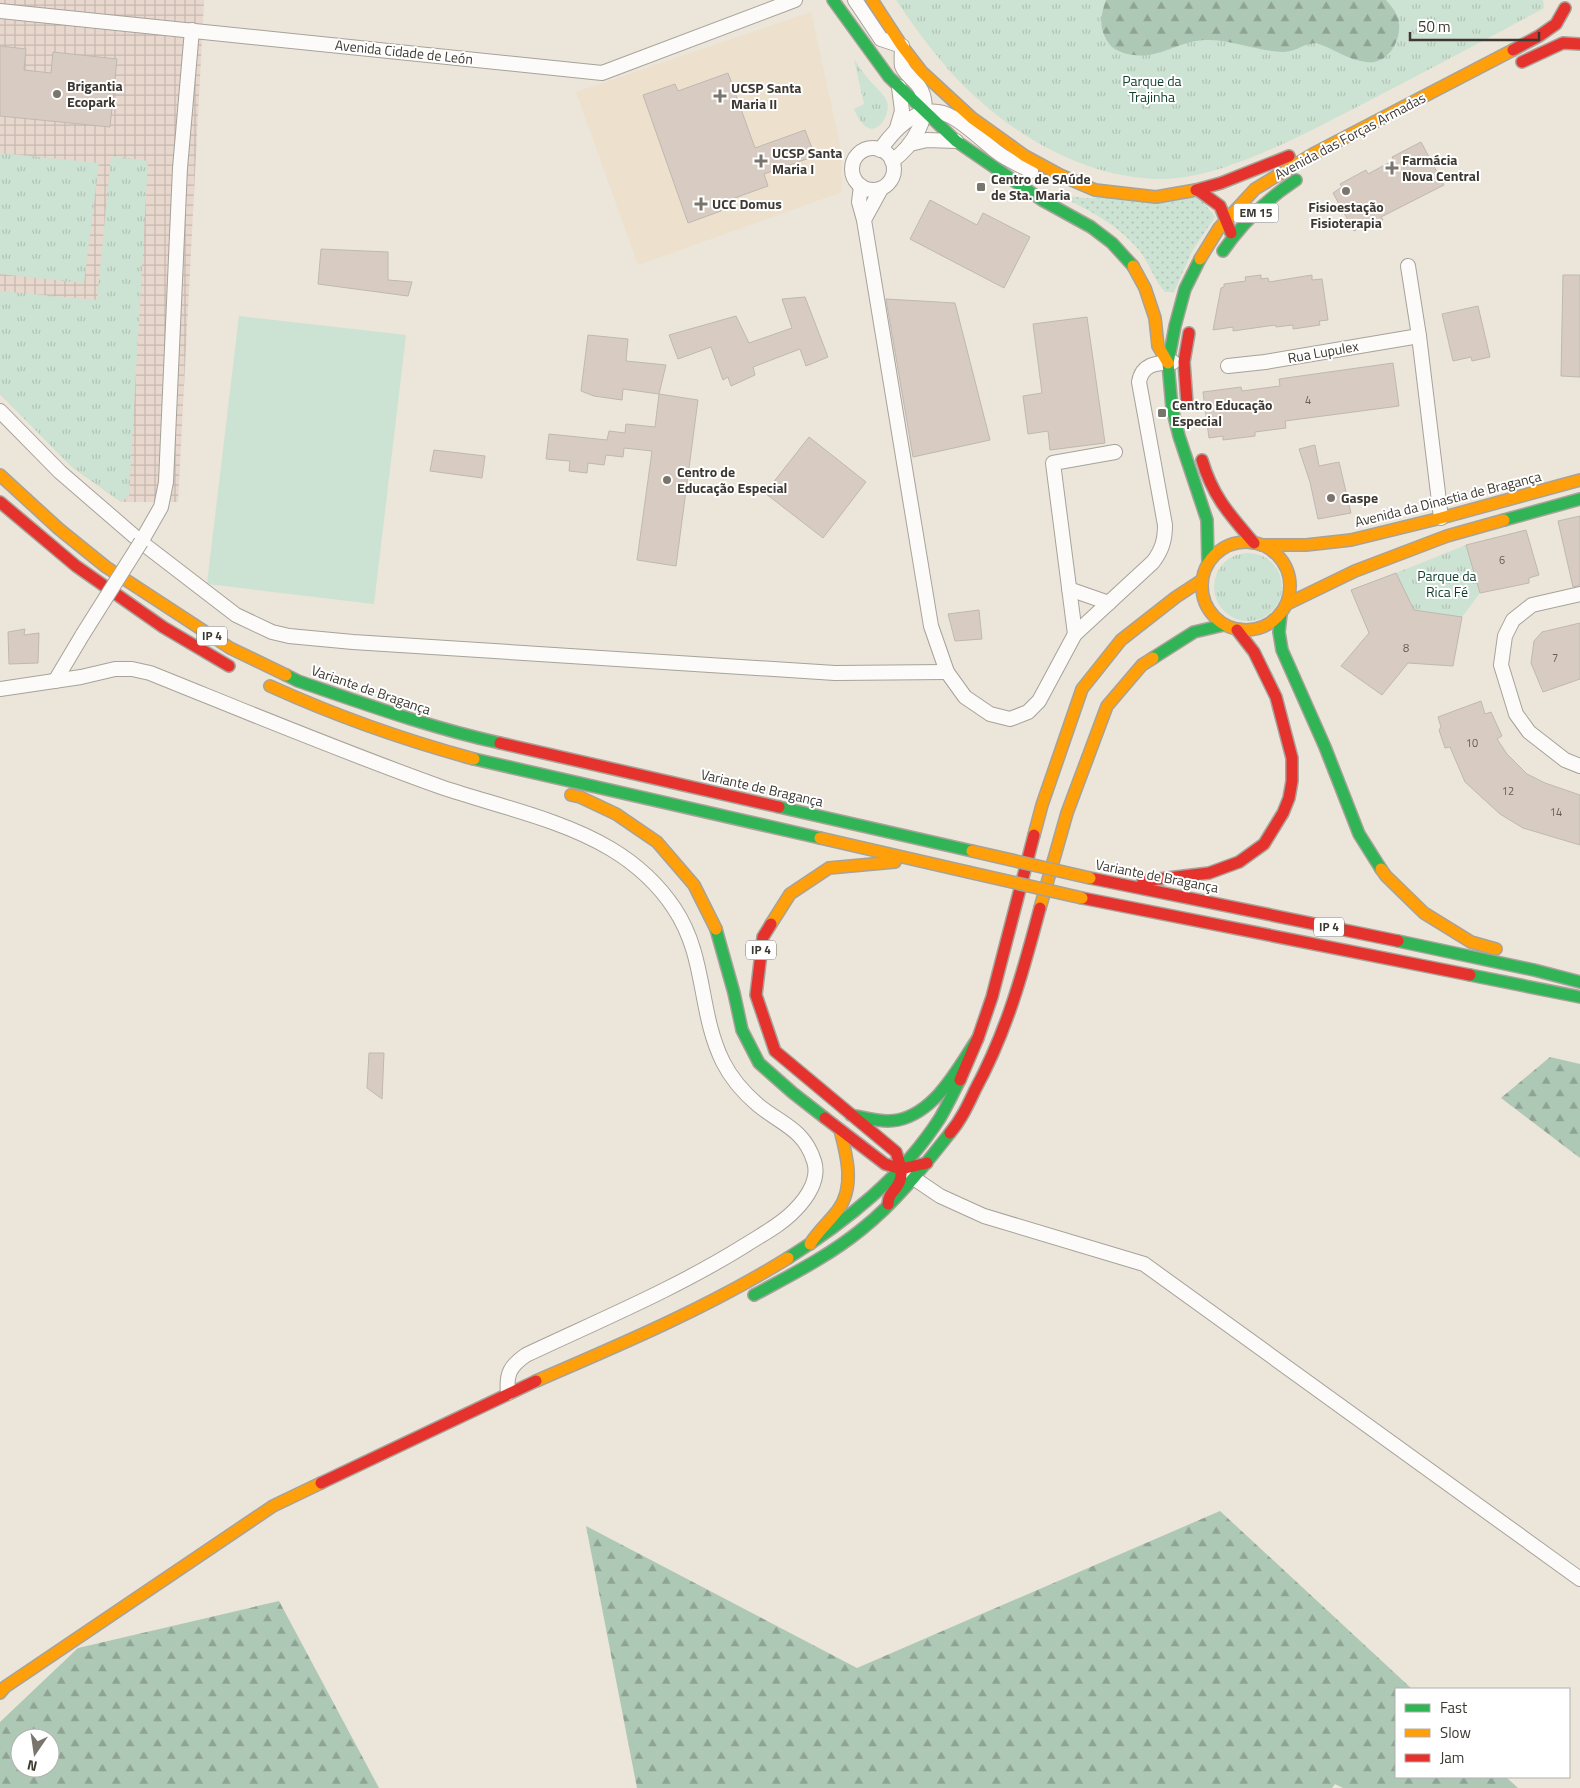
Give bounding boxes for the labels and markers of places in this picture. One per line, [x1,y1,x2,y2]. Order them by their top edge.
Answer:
place label: Brigantia Ecopark [67,75,123,112]
place label: UCSP Santa Maria II [731,77,801,114]
marker: Brigantia Ecopark [51,88,63,100]
marker: UCSP Santa Maria II [713,89,727,103]
place label: UCSP Santa Maria I [772,142,842,179]
place label: Farmácia Nova Central [1402,149,1480,186]
marker: UCSP Santa Maria I [754,154,768,168]
marker: Farmácia Nova Central [1386,162,1398,174]
place label: Centro de SAúde de Sta. Maria [991,168,1091,205]
marker: Centro de SAúde de Sta. Maria [975,181,987,193]
marker: Fisioestação Fisioterapia [1340,185,1352,197]
place label: UCC Domus [712,193,782,214]
place label: Fisioestação Fisioterapia [1308,196,1384,233]
marker: UCC Domus [694,197,708,211]
place label: Centro Educação Especial [1172,394,1273,431]
marker: Centro Educação Especial [1156,407,1168,419]
place label: Centro de Educação Especial [677,461,787,498]
marker: Centro de Educação Especial [661,474,673,486]
place label: Gaspe [1341,487,1378,508]
marker: Gaspe [1325,492,1337,504]

